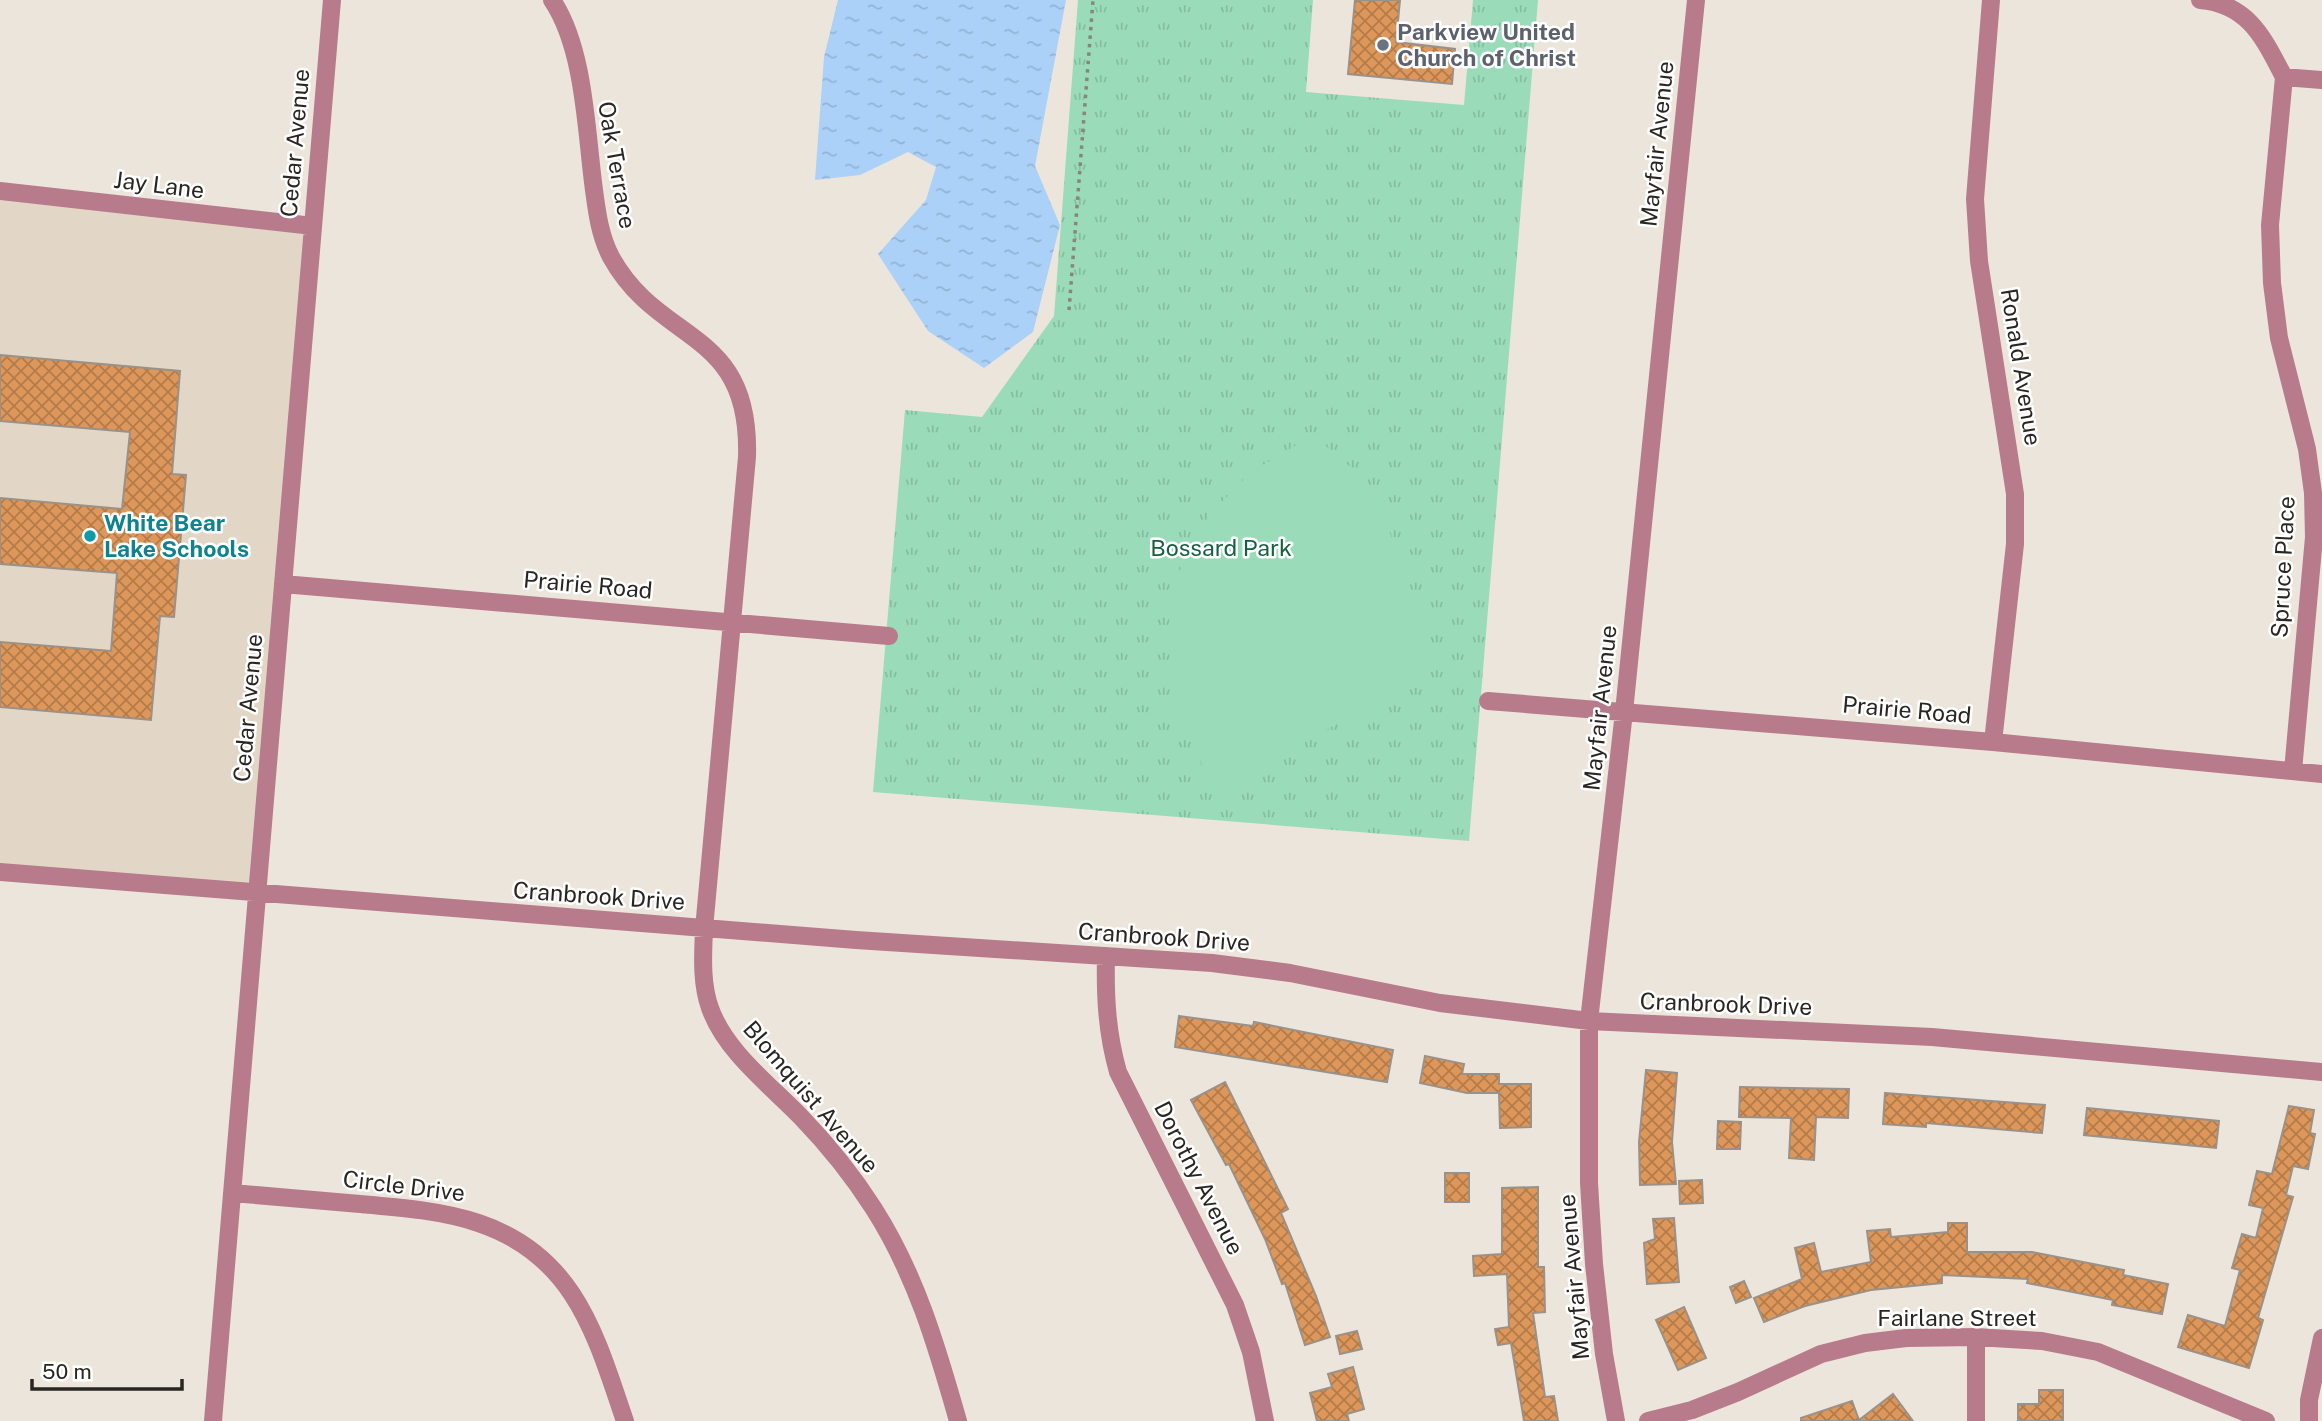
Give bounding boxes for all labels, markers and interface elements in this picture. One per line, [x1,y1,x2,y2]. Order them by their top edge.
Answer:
place label: Parkview United Church of Christ [1397,18,1576,71]
marker: Parkview United Church of Christ [1375,37,1391,53]
street label: Mayfair Avenue [1634,60,1679,228]
street label: Cedar Avenue [275,68,314,218]
street label: Oak Terrace [593,99,642,231]
street label: Jay Lane [112,166,206,203]
street label: Ronald Avenue [1996,286,2047,447]
street label: Spruce Place [2265,495,2300,639]
place label: White Bear Lake Schools [104,509,249,562]
marker: White Bear Lake Schools [82,528,98,544]
park label: Bossard Park [1150,534,1292,561]
street label: Prairie Road [522,565,654,604]
street label: Mayfair Avenue [1577,624,1622,792]
street label: Cedar Avenue [228,633,267,783]
street label: Prairie Road [1841,690,1973,729]
street label: Cranbrook Drive [512,876,686,915]
street label: Cranbrook Drive [1077,917,1251,956]
street label: Cranbrook Drive [1639,987,1813,1020]
street label: Blomquist Avenue [738,1015,885,1178]
street label: Dorothy Avenue [1149,1096,1250,1259]
street label: Circle Drive [342,1165,467,1206]
street label: Mayfair Avenue [1553,1193,1594,1361]
street label: Fairlane Street [1877,1304,2037,1331]
scale bar [32,1348,182,1392]
text: 50 m [42,1359,92,1384]

